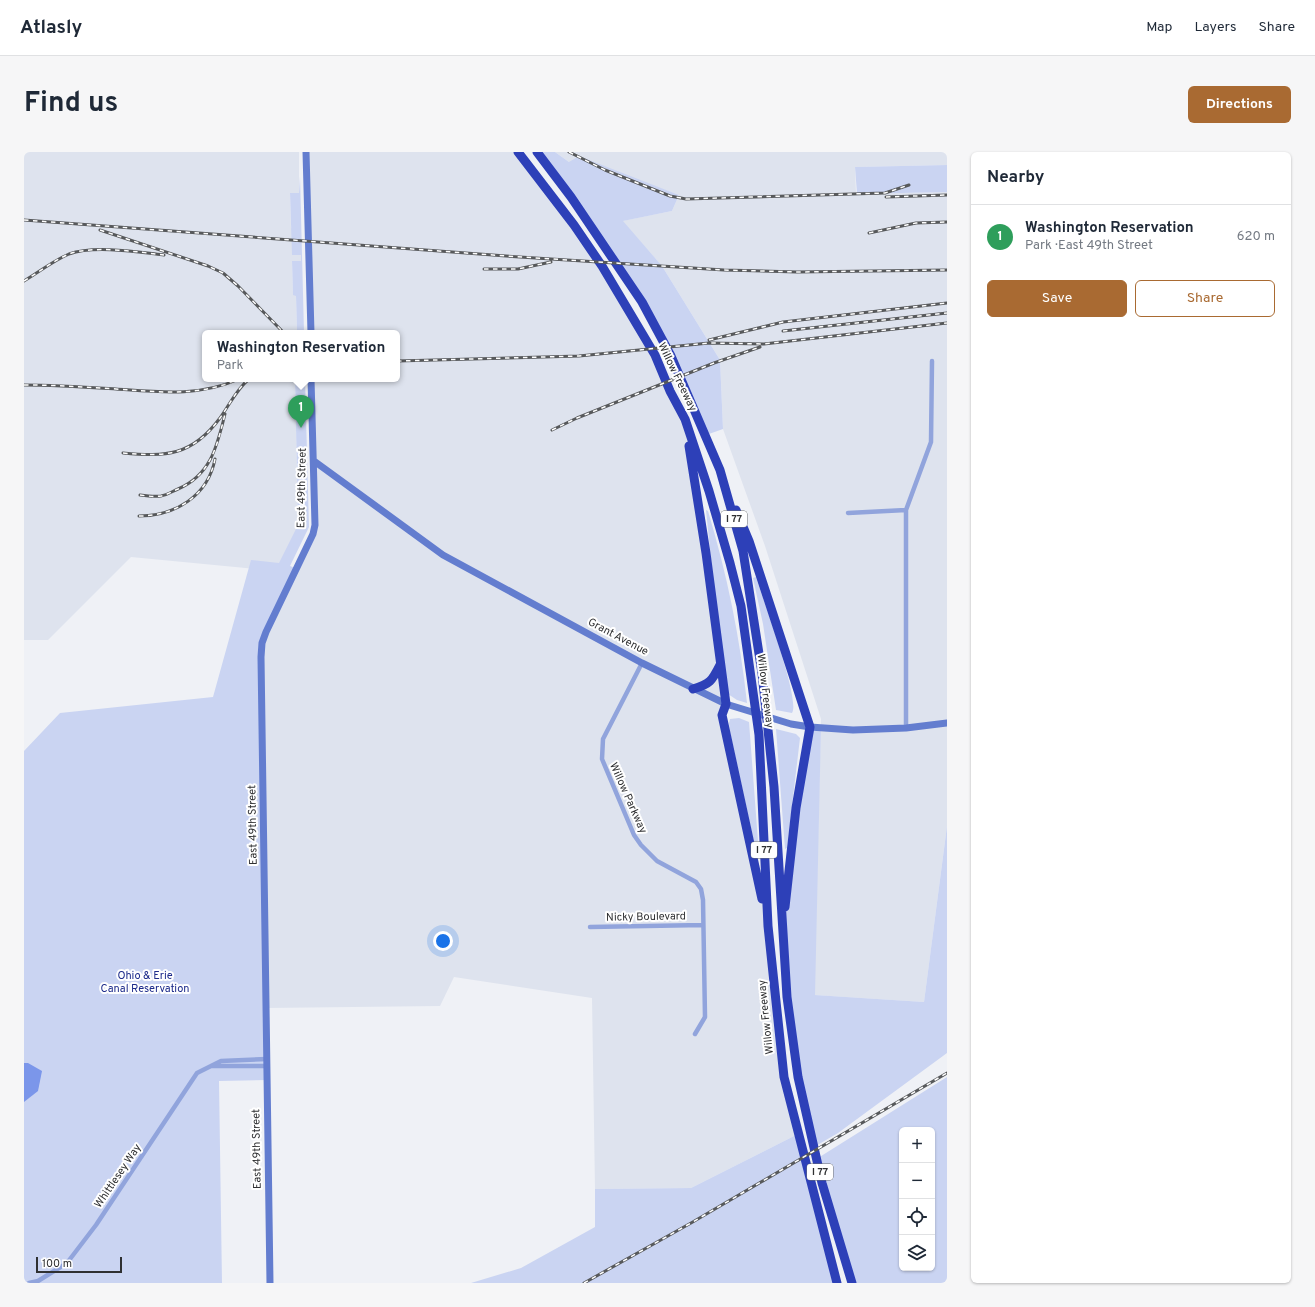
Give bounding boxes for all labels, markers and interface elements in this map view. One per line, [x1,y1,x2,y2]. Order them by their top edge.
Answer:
text: Atlasly [20,16,82,40]
text: Map [1146,19,1172,36]
text: Layers [1194,19,1236,36]
text: Share [1258,19,1295,36]
text: Find us [24,86,118,122]
button: Directions [1188,86,1291,123]
text: Nearby [987,167,1044,189]
text: Washington Reservation [1025,219,1194,238]
text: 1 [997,229,1003,245]
text: 620 m [1237,229,1275,245]
text: Park · East 49th Street [1025,238,1153,254]
button: Save [987,280,1127,317]
button: Share [1135,280,1275,317]
popup [202,330,400,382]
text: Washington Reservation [217,339,385,358]
street label: Willow Freeway [654,340,700,414]
text: Park [217,358,244,374]
pin: 1 [288,395,314,428]
street label: East 49th Street [294,448,310,528]
road number: I 77 [721,511,747,527]
street label: Grant Avenue [585,615,651,659]
street label: Willow Freeway [753,653,777,729]
street label: Willow Parkway [606,760,650,836]
street label: East 49th Street [245,785,261,865]
road number: I 77 [751,842,777,858]
street label: Nicky Boulevard [606,909,686,925]
your location [433,931,453,951]
park label: Ohio & Erie Canal Reservation [101,969,189,996]
street label: Willow Freeway [755,979,777,1055]
street label: East 49th Street [249,1109,265,1189]
map controls [899,1127,935,1271]
button: + [899,1127,935,1163]
street label: Whittlesey Way [91,1141,145,1211]
button: − [899,1163,935,1199]
road number: I 77 [807,1164,833,1180]
button: locate [899,1199,935,1235]
button: layers [899,1235,935,1271]
scale bar [36,1255,122,1274]
text: 100 m [42,1257,72,1271]

